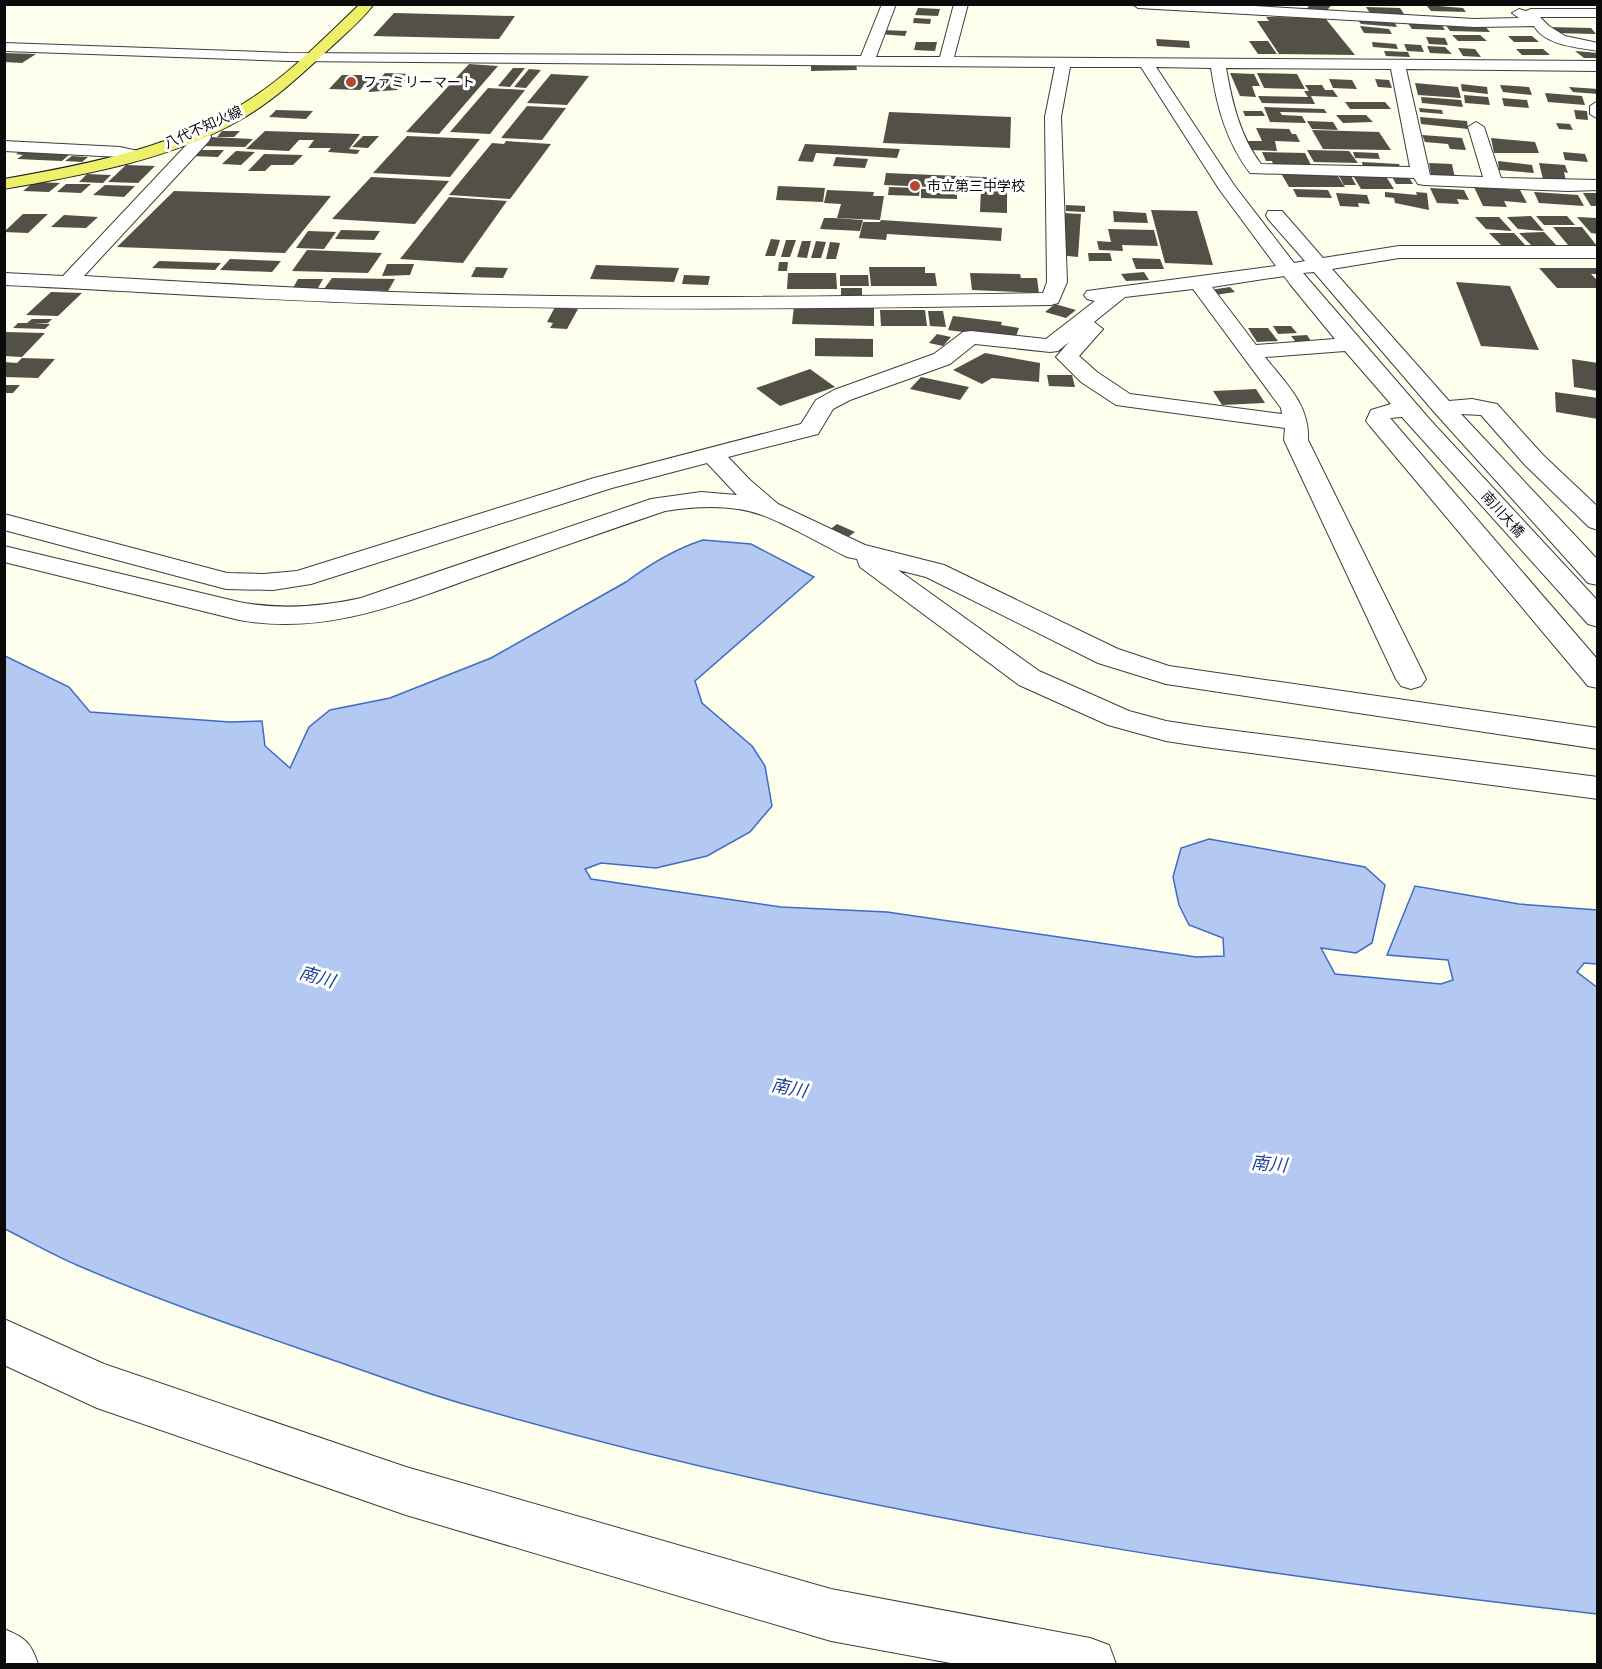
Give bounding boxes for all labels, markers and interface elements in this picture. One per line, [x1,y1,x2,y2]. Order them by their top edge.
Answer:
marker: ファミリーマート [344,75,358,89]
place label: ファミリーマート [363,75,475,90]
street label: 八代不知火線 [161,103,245,151]
place label: 市立第三中学校 [927,178,1025,194]
marker: 市立第三中学校 [908,179,922,193]
street label: 南川大橋 [1478,489,1527,540]
water label: 南川 [297,962,339,992]
water label: 南川 [769,1075,811,1102]
water label: 南川 [1250,1152,1290,1176]

